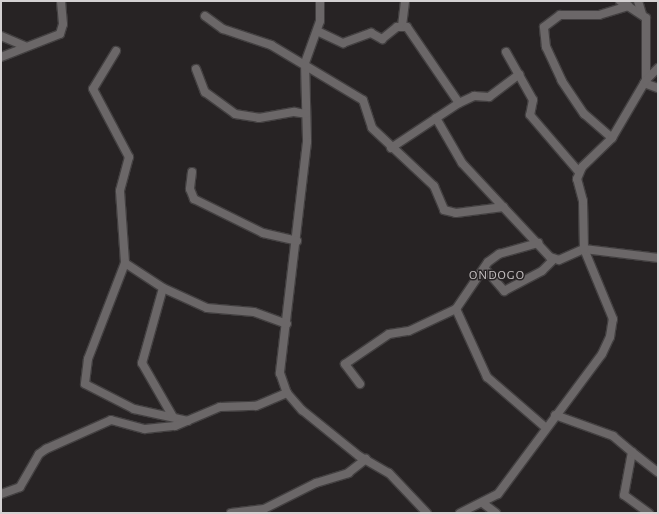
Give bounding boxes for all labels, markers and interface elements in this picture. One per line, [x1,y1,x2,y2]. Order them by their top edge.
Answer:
district label: ONDOGO [469,268,525,284]

